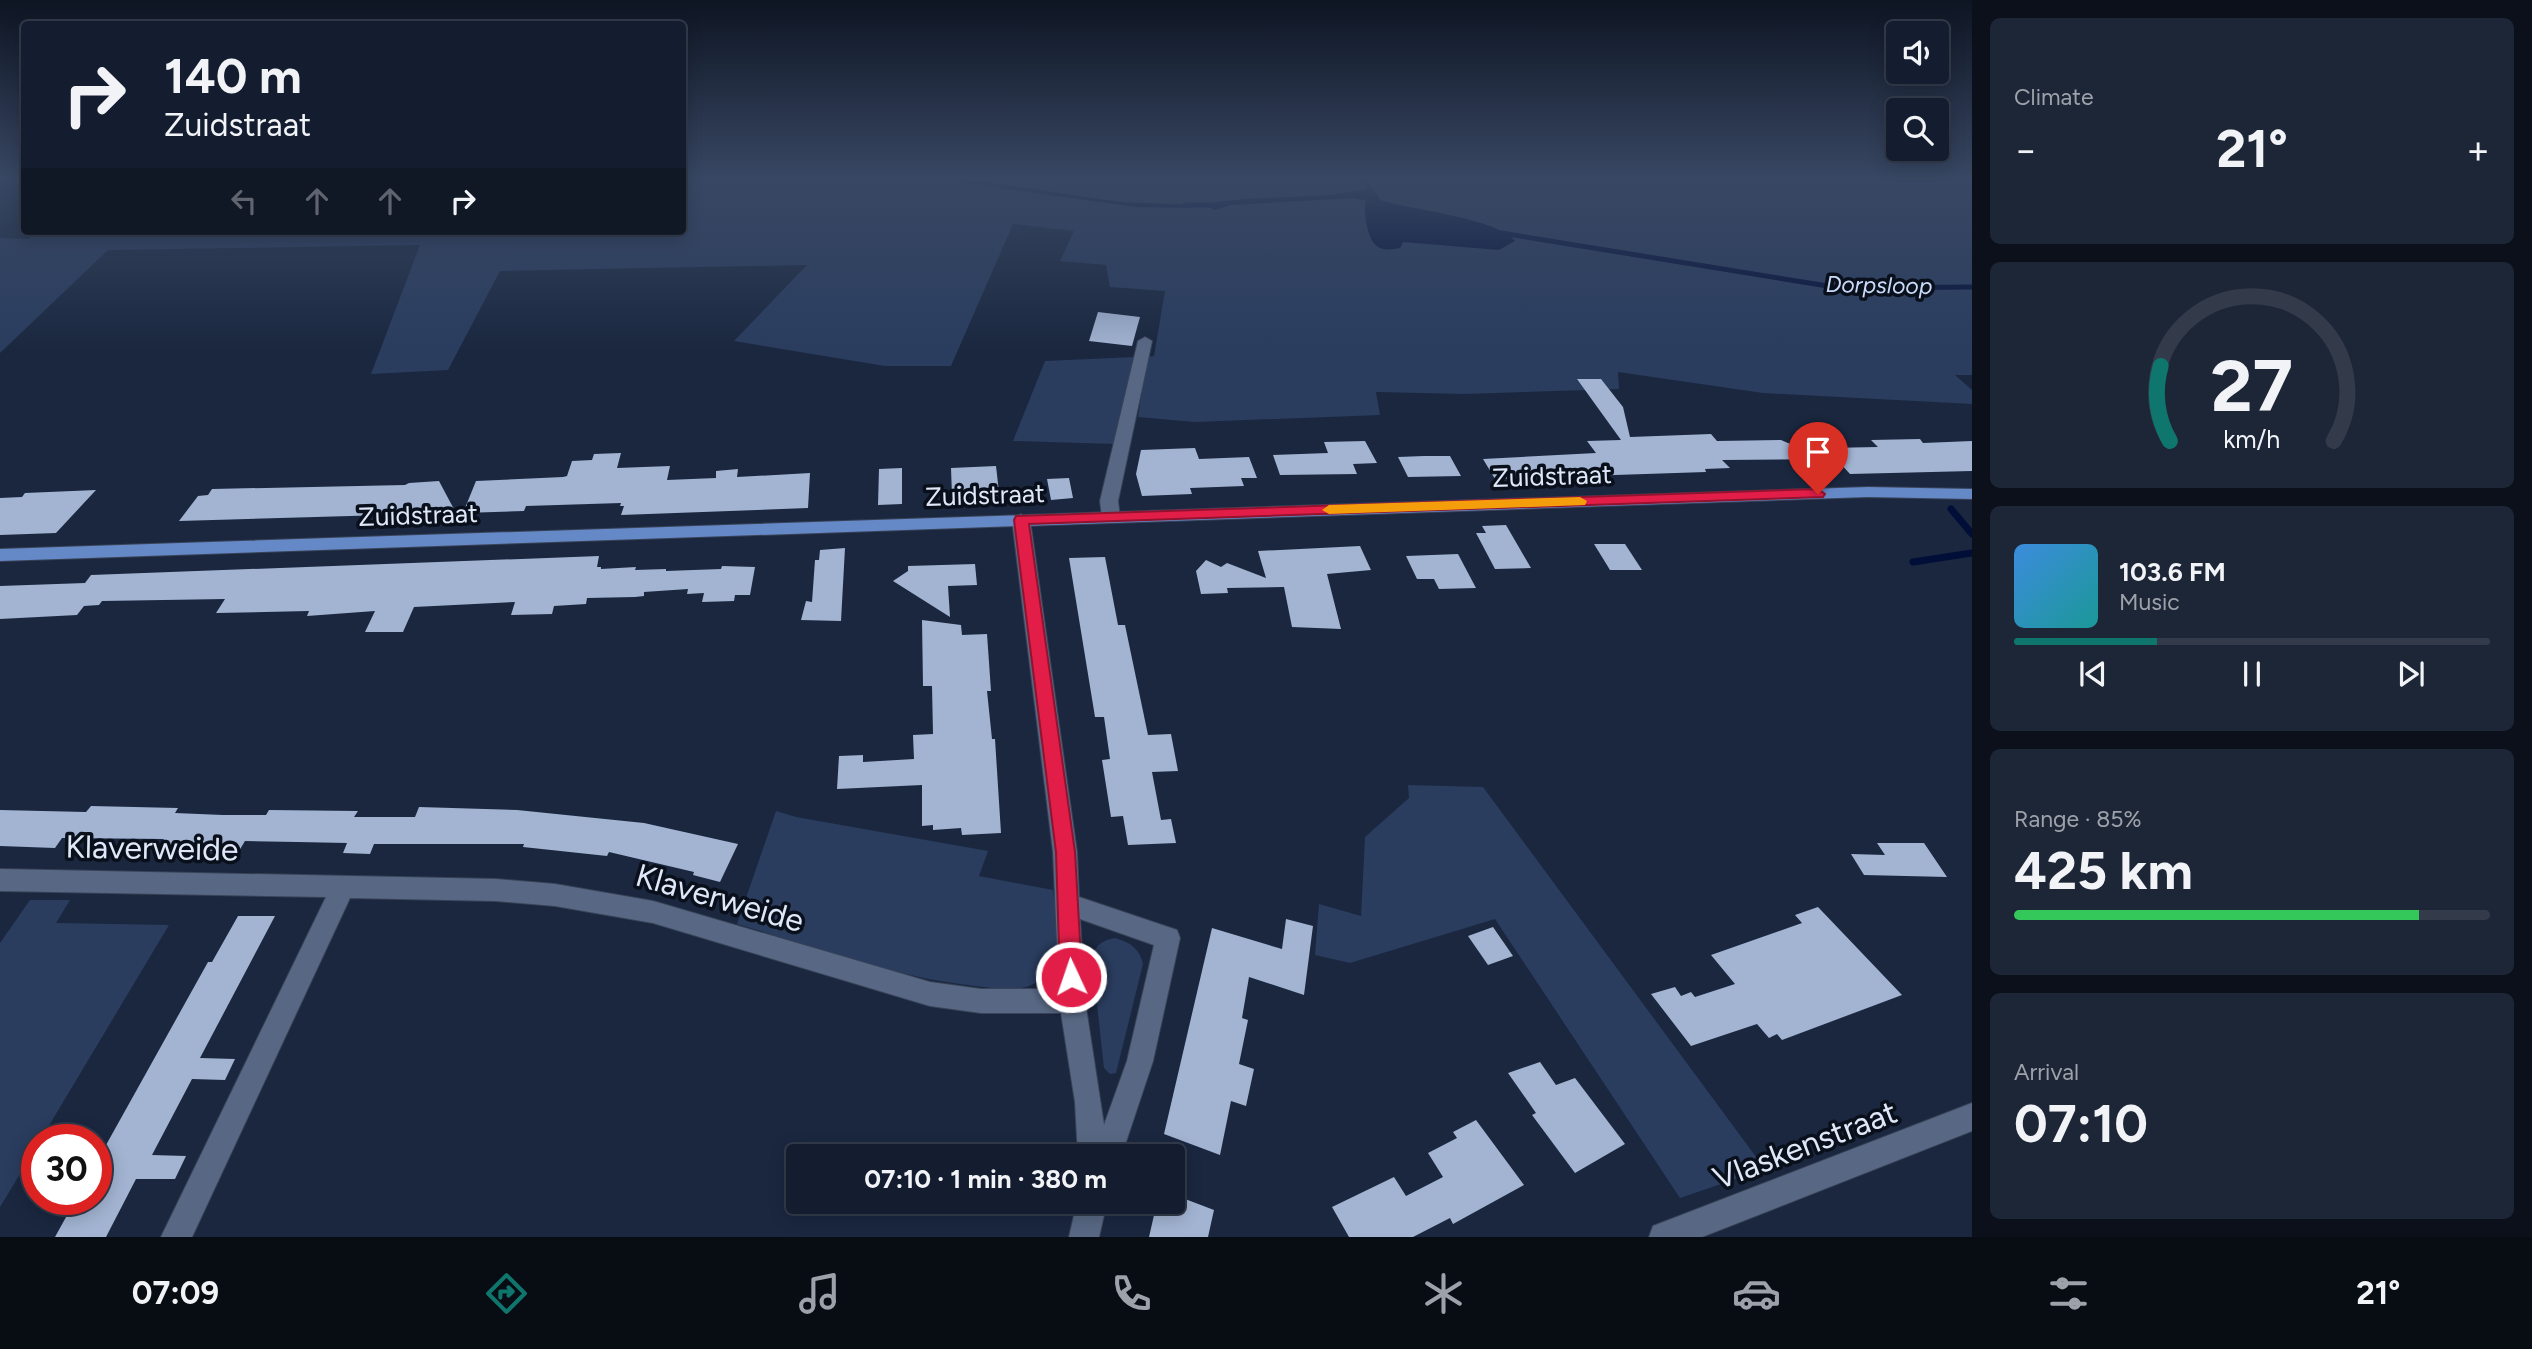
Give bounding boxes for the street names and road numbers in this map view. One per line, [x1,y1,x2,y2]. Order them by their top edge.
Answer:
street label: Zuidstraat [1492,458,1612,494]
street label: Zuidstraat [925,477,1045,513]
street label: Zuidstraat [358,497,478,533]
street label: Klaverweide [65,827,239,869]
street label: Klaverweide [632,856,808,940]
street label: Vlaskenstraat [1708,1093,1902,1197]

